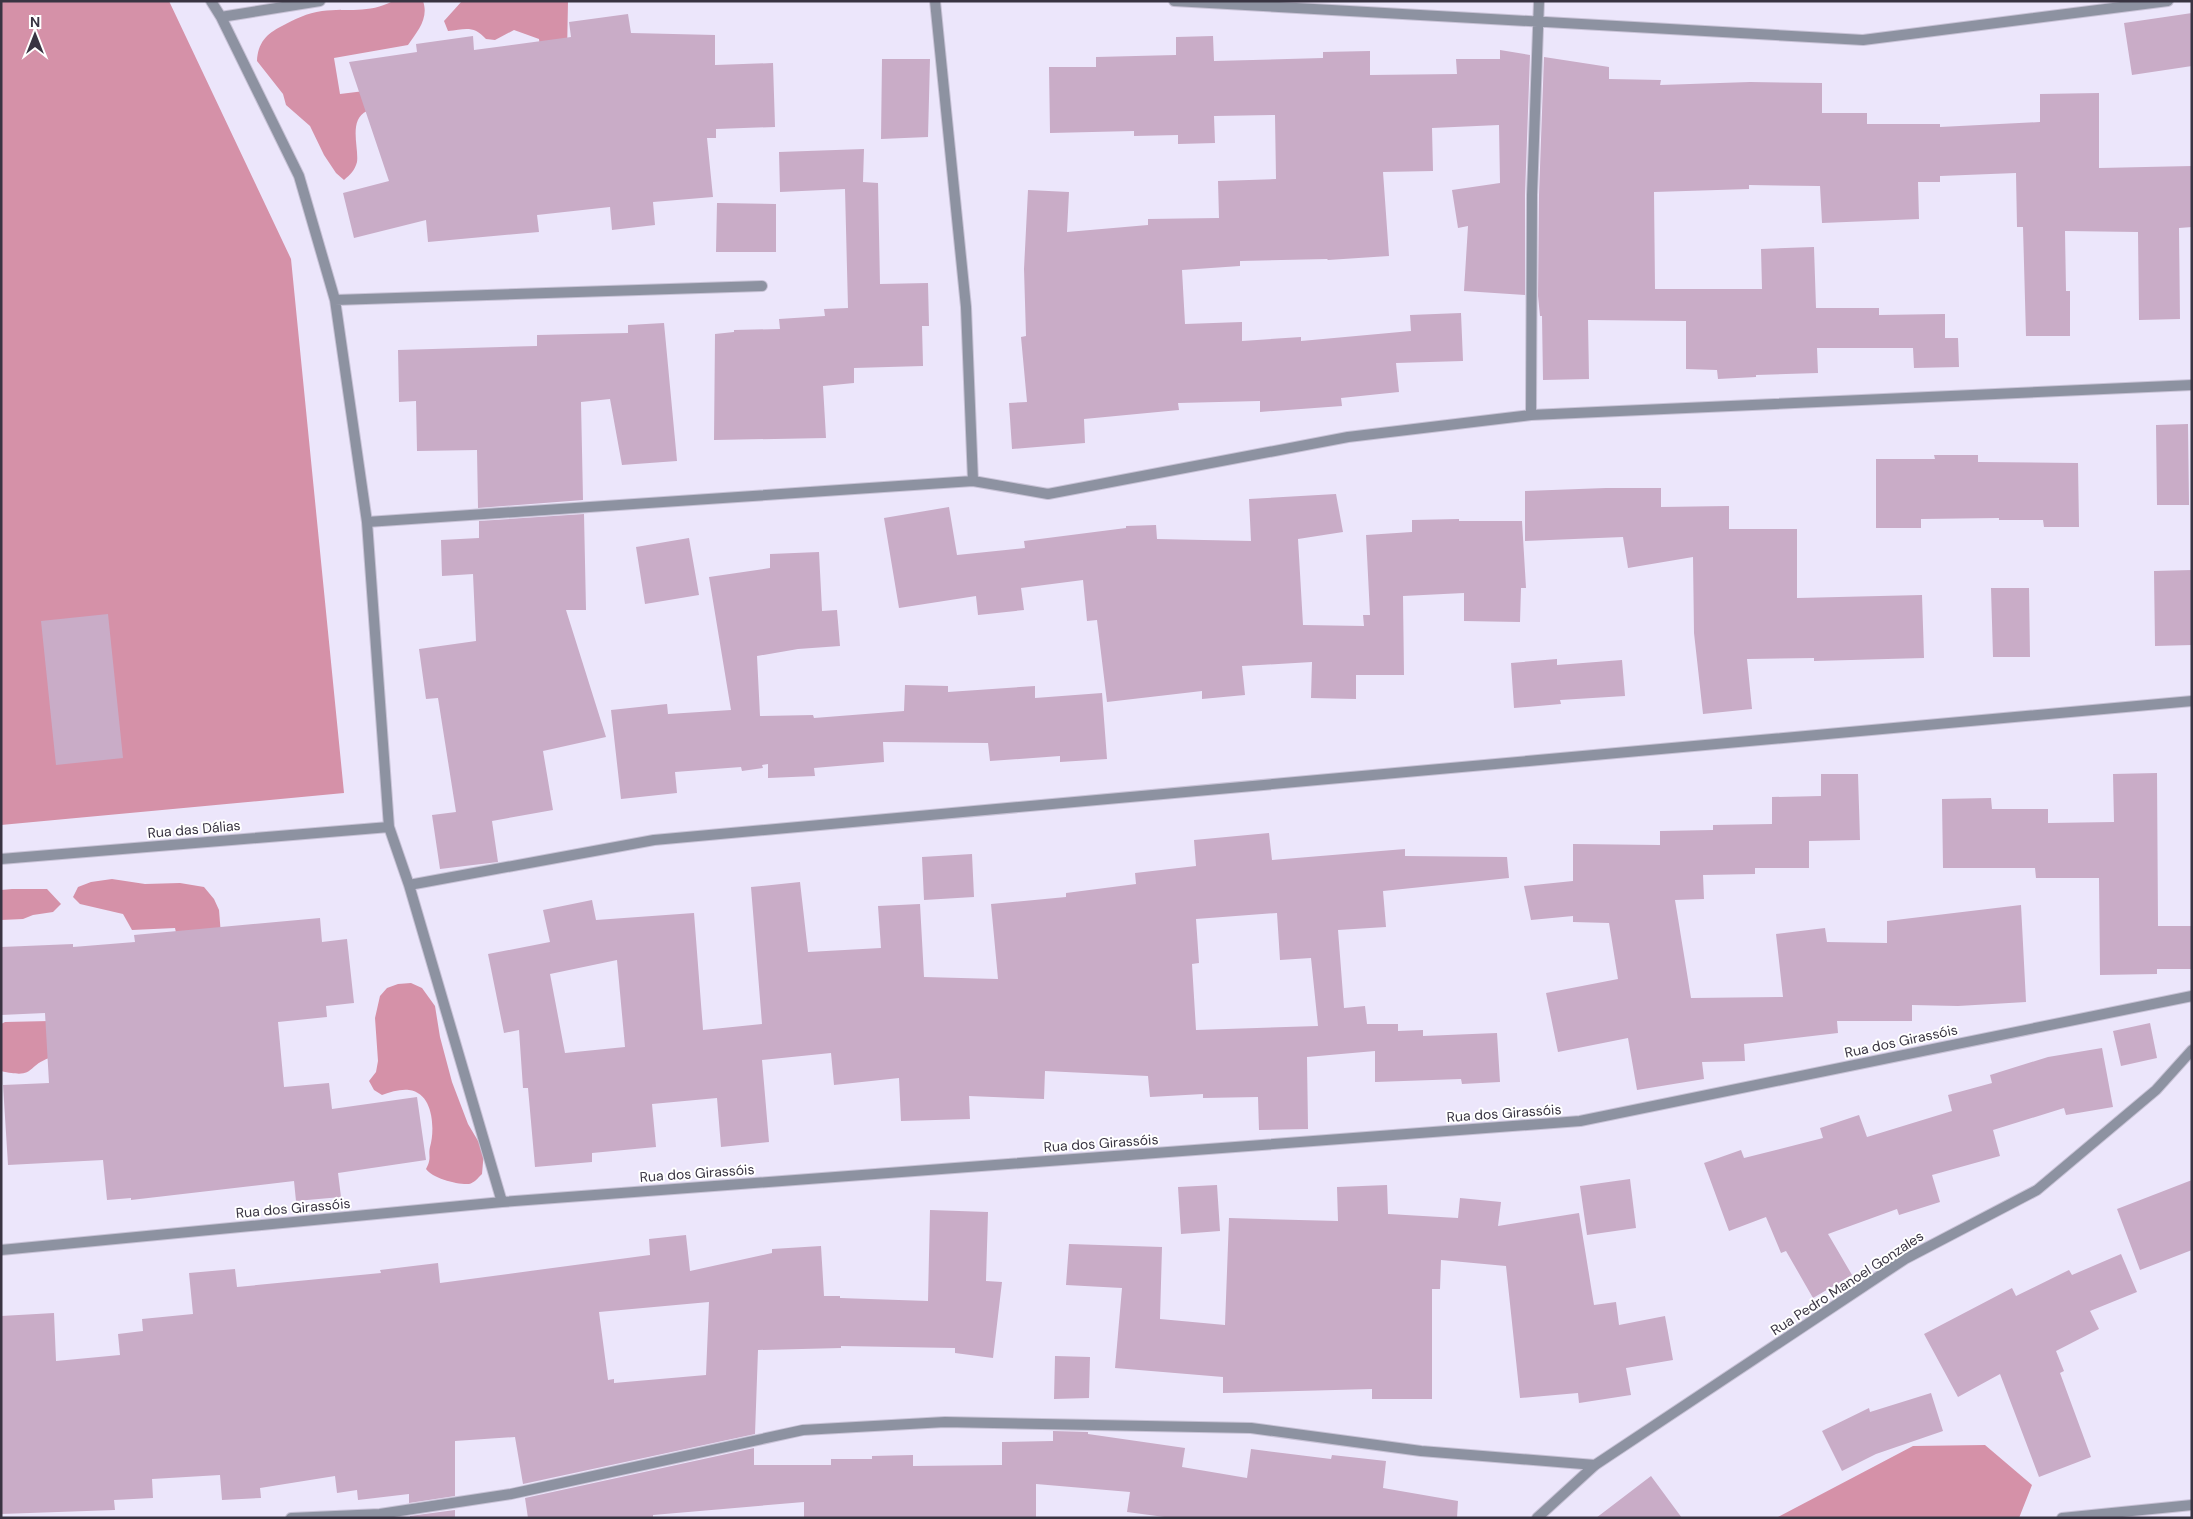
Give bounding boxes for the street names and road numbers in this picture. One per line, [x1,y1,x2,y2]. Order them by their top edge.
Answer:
street label: Rua das Dálias [147,816,241,842]
street label: Rua dos Girassóis [1843,1020,1959,1062]
street label: Rua dos Girassóis [1446,1100,1562,1126]
street label: Rua dos Girassóis [1043,1130,1159,1156]
street label: Rua dos Girassóis [639,1160,755,1186]
street label: Rua dos Girassóis [235,1194,351,1222]
street label: Rua Pedro Manoel Gonzales [1767,1227,1927,1339]

